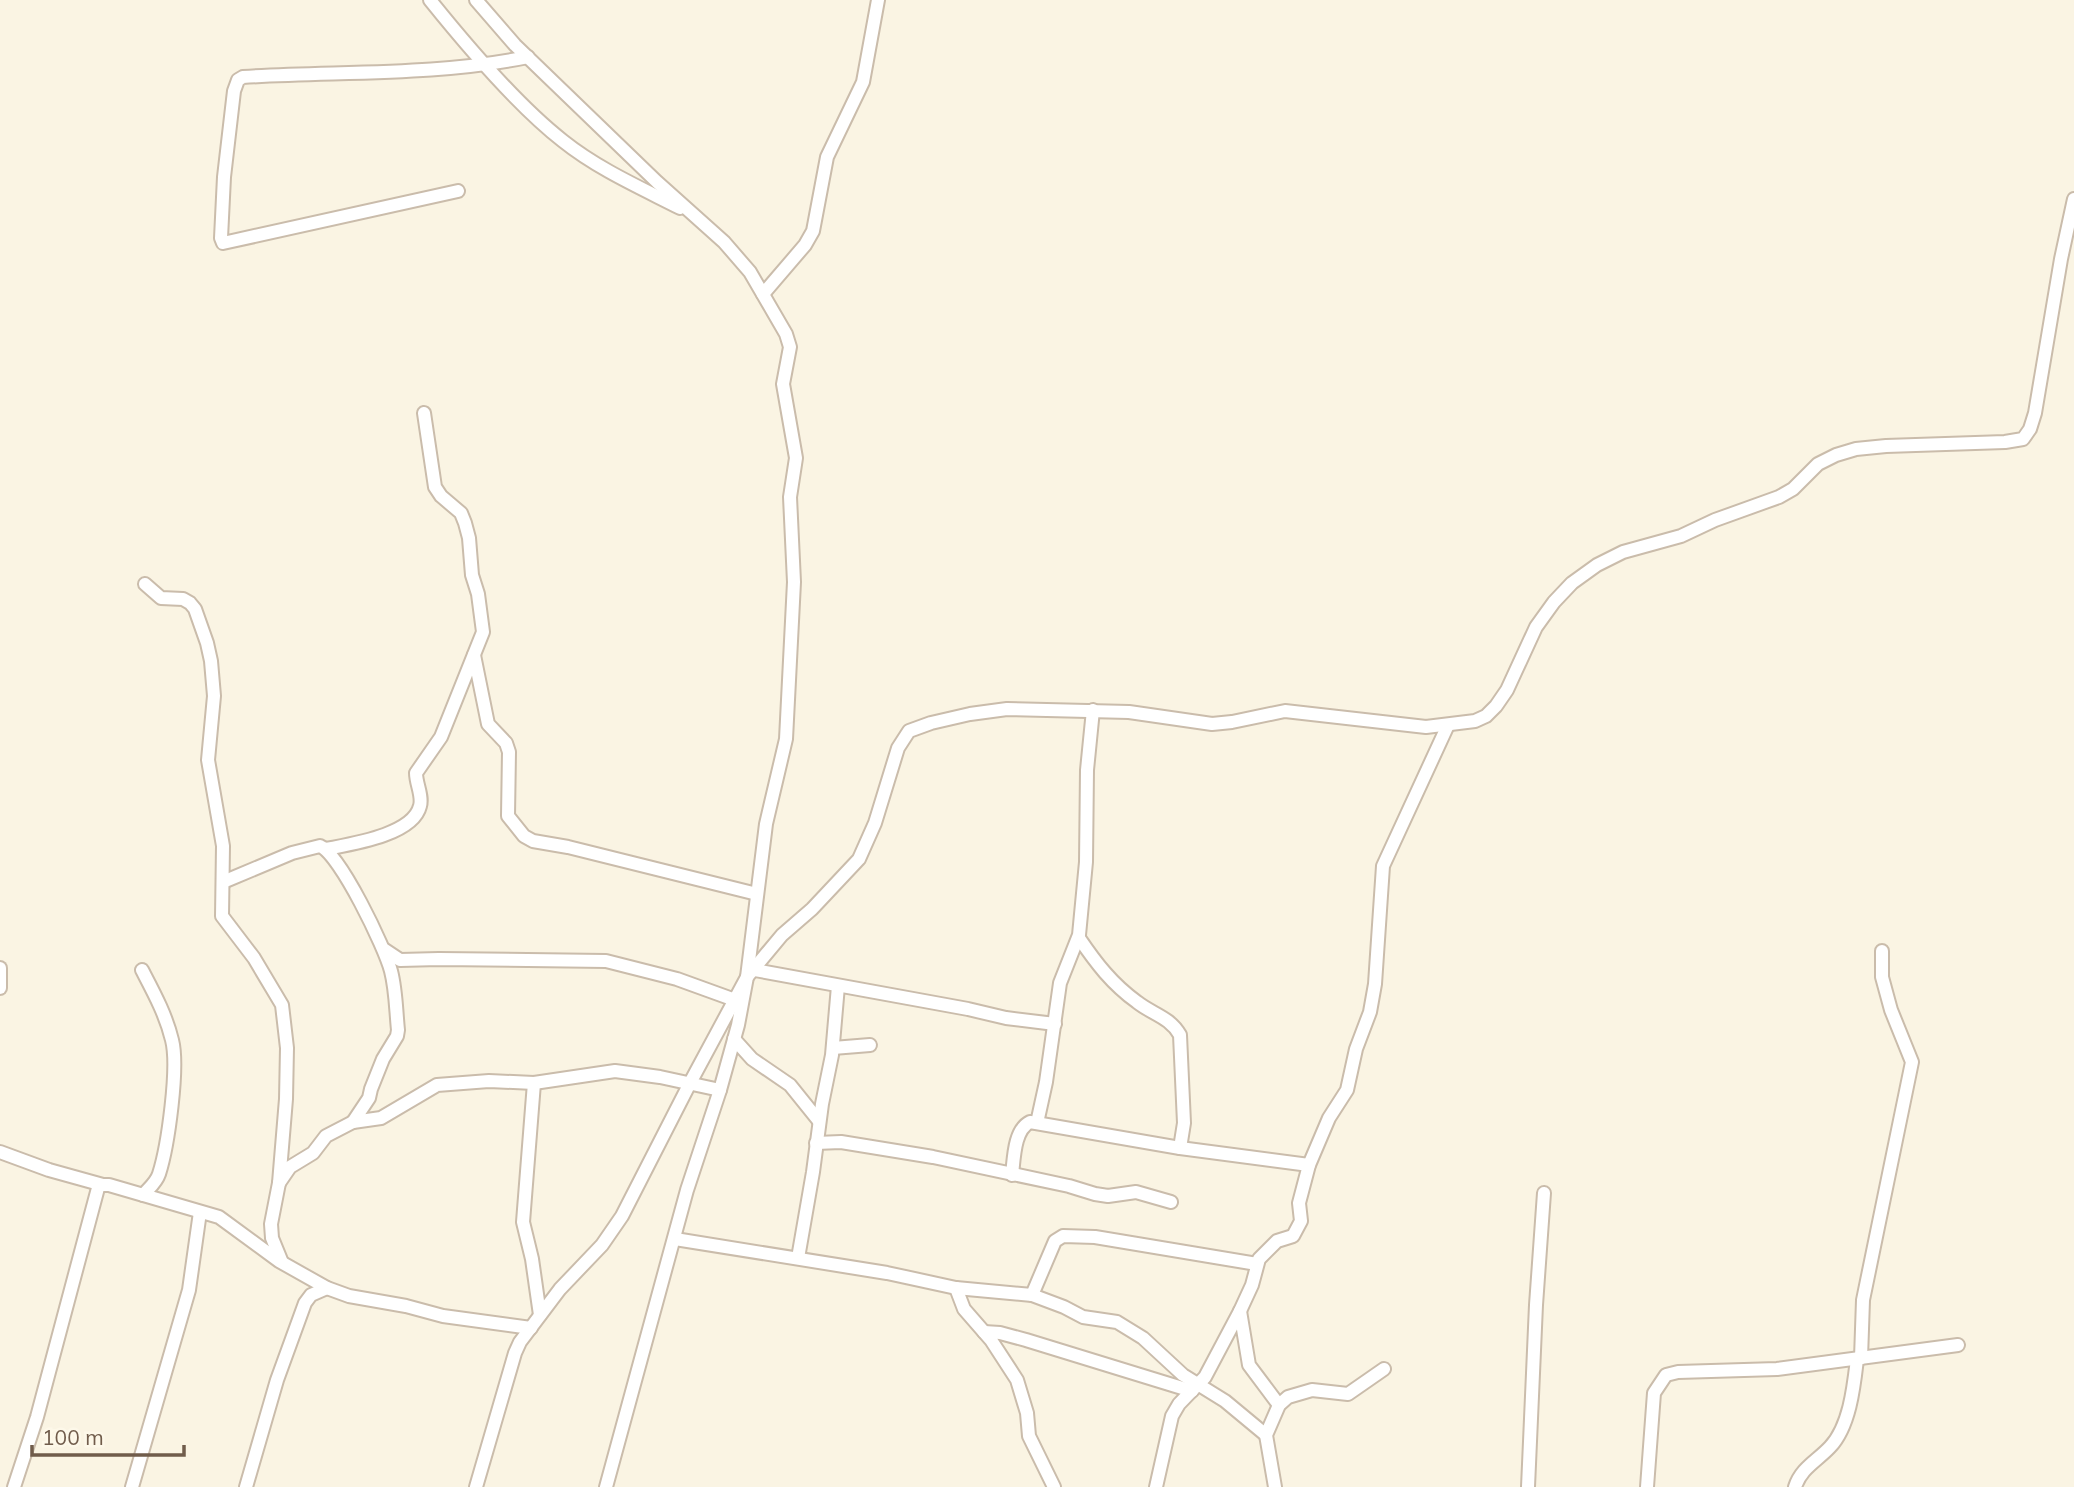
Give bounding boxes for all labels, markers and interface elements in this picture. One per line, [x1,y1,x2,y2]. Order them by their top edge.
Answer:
scale bar [32,1414,184,1458]
text: 100 m [42,1424,104,1450]

